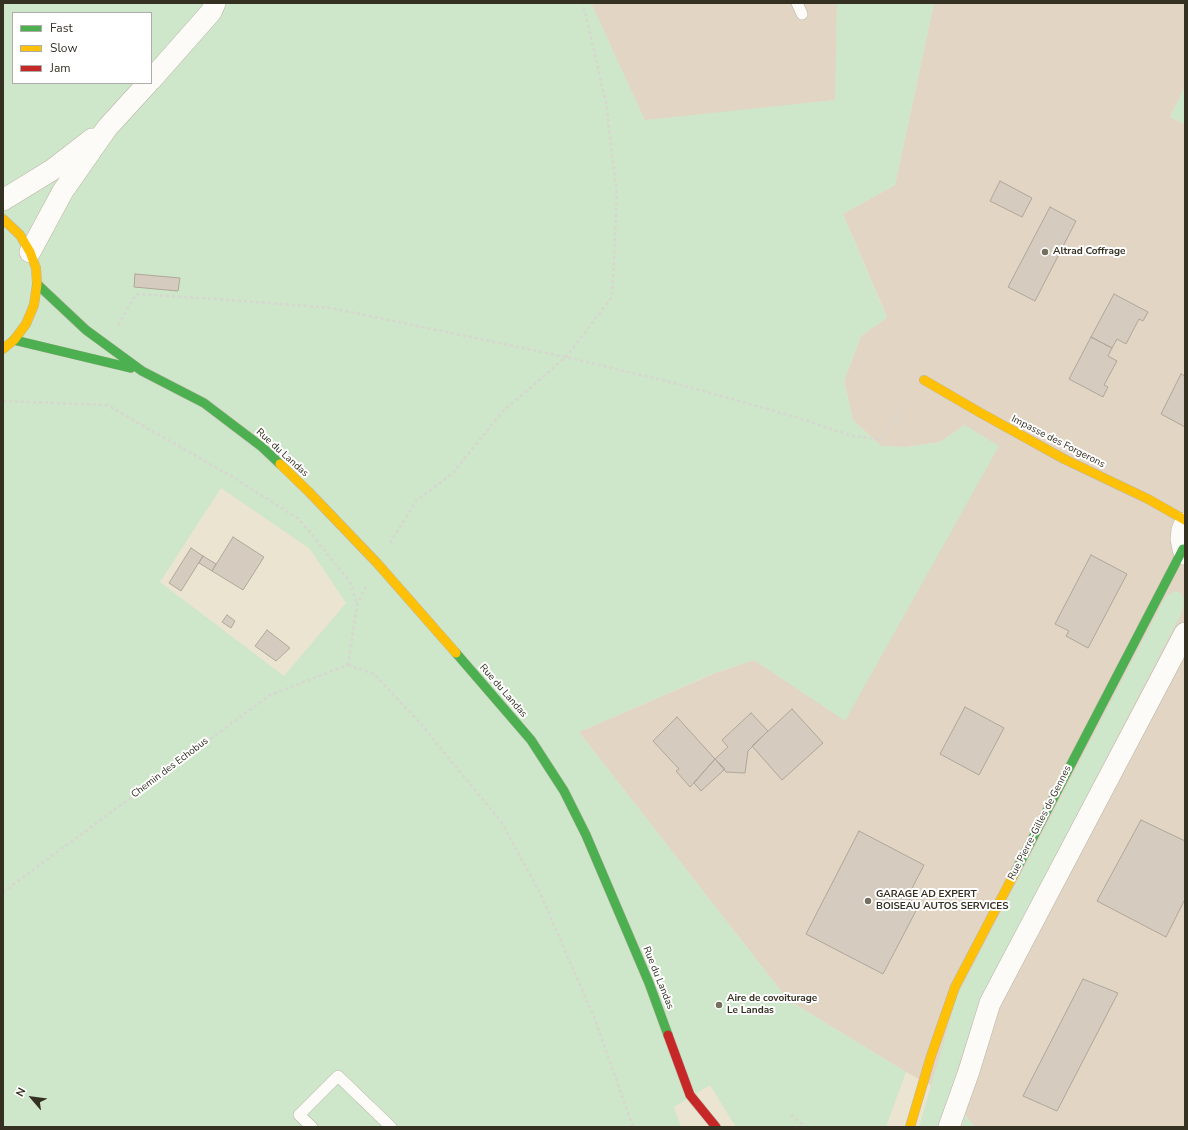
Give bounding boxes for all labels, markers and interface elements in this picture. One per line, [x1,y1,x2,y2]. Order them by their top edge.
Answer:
legend [12,12,152,84]
text: Fast [50,20,73,36]
text: Slow [50,40,78,56]
text: Jam [50,60,71,76]
place label: Altrad Coffrage [1053,246,1125,258]
marker: Altrad Coffrage [1040,247,1050,257]
street label: Impasse des Forgerons [1009,413,1107,471]
street label: Rue du Landas [253,426,311,480]
street label: Rue du Landas [477,662,529,720]
street label: Chemin des Echobus [129,735,211,801]
street label: Rue Pierre-Gilles de Gennes [1006,764,1074,882]
place label: GARAGE AD EXPERT BOISEAU AUTOS SERVICES [876,889,1008,912]
marker: GARAGE AD EXPERT BOISEAU AUTOS SERVICES [863,896,873,906]
street label: Rue du Landas [640,945,676,1011]
place label: Aire de covoiturage Le Landas [727,993,817,1016]
marker: Aire de covoiturage Le Landas [714,1000,724,1010]
north arrow [12,1078,52,1118]
text: N [12,1085,30,1099]

